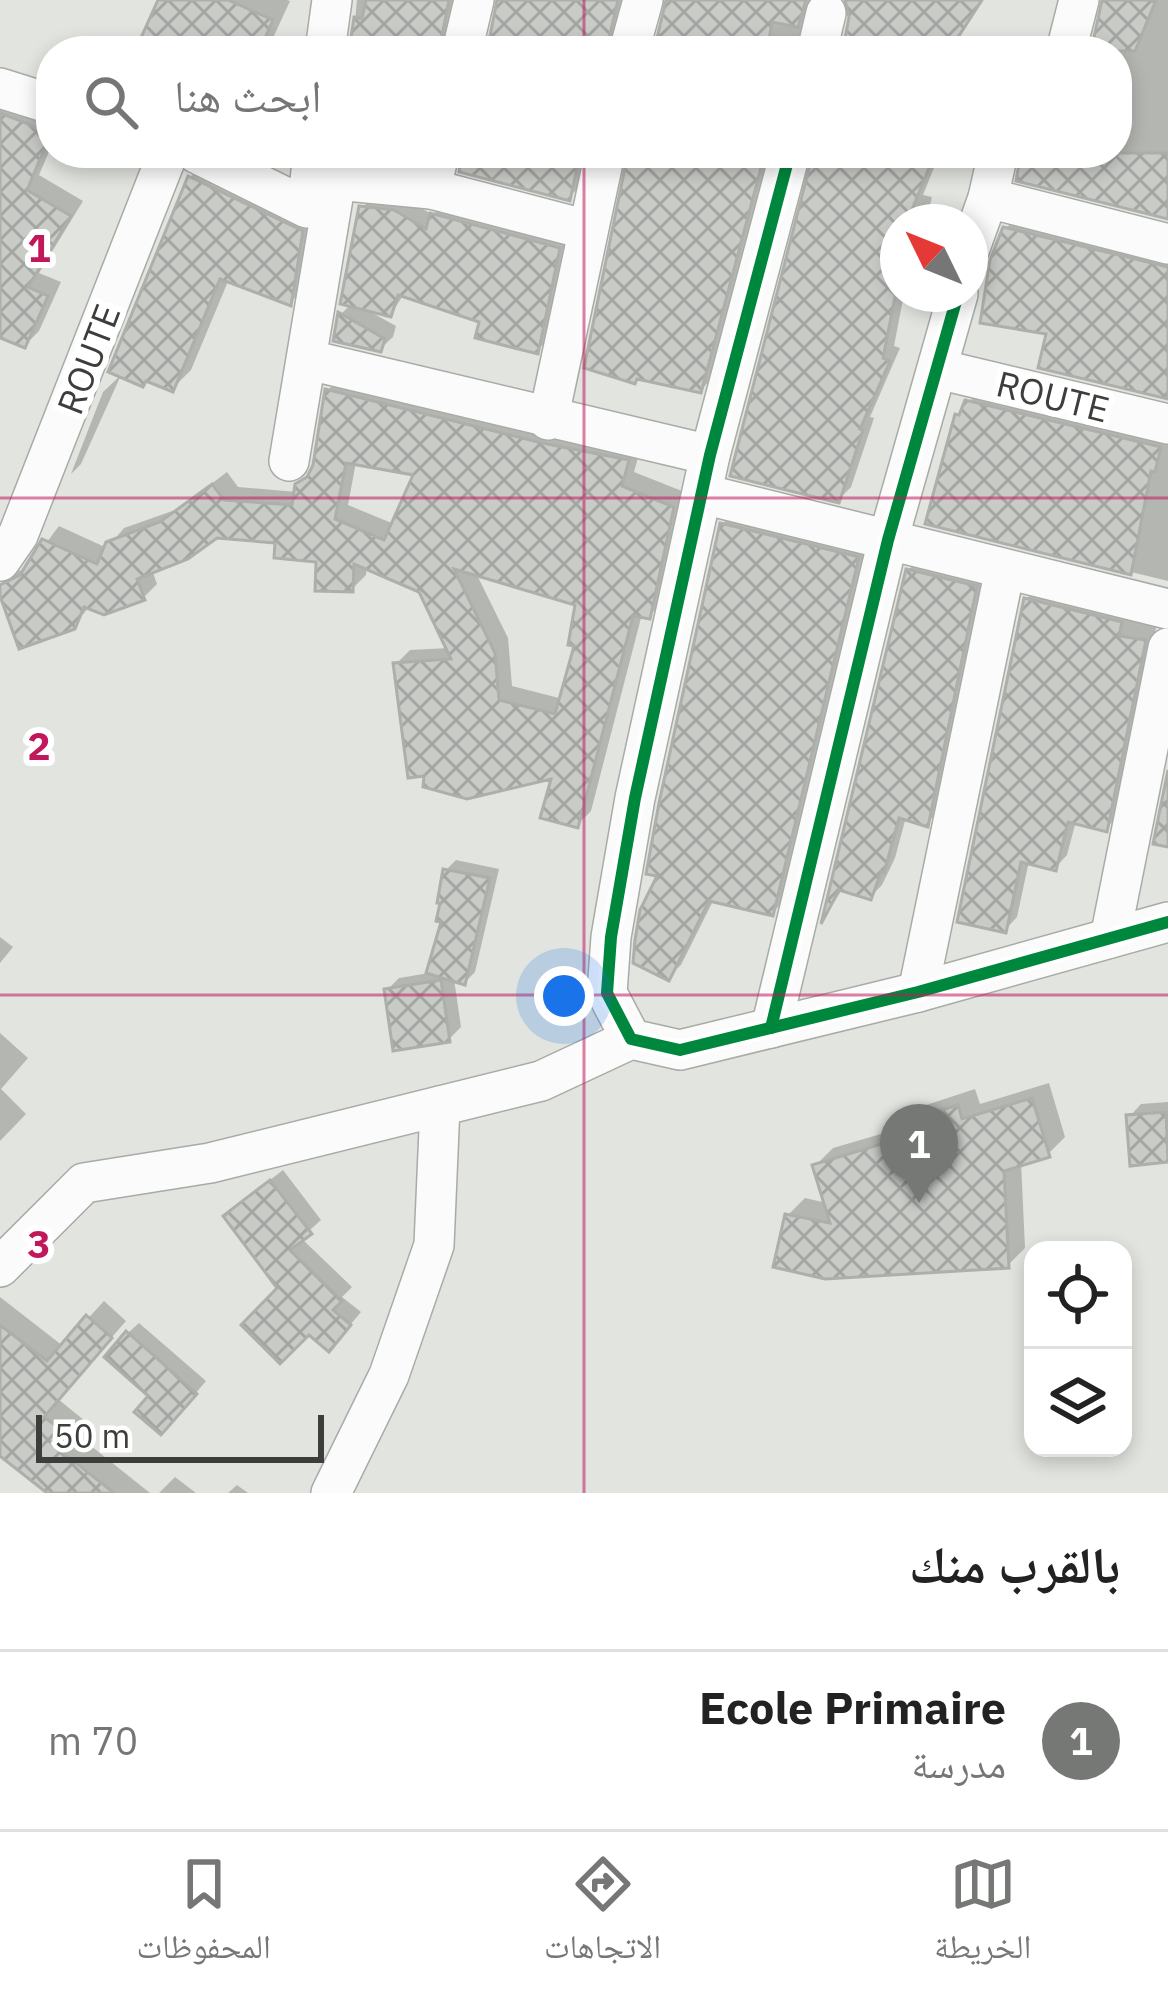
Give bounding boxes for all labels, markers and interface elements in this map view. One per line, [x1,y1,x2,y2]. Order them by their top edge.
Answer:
search box [36,36,1132,168]
text: ابحث هنا [174,66,322,124]
icon: search [78,69,144,135]
north arrow [880,204,988,312]
text: 1 [27,222,51,273]
street label: ROUTE [46,297,130,421]
street label: ROUTE [992,359,1114,433]
text: 2 [27,720,51,771]
your location [534,966,594,1026]
pin: 1 [880,1104,958,1203]
text: 3 [27,1218,51,1269]
map controls [1024,1241,1132,1457]
button: locate [1024,1241,1132,1349]
button: layers [1024,1349,1132,1457]
scale bar [36,1409,324,1462]
text: 50 m [54,1414,130,1457]
text: بالقرب منك [909,1531,1120,1597]
text: Ecole Primaire [699,1678,1006,1736]
text: 70 m [48,1715,138,1766]
text: 1 [1069,1715,1093,1766]
text: مدرسة [911,1738,1006,1789]
tab: المحفوظات [137,1851,271,1979]
tab: الاتجاهات [544,1851,661,1979]
tab: الخريطة [934,1851,1031,1979]

